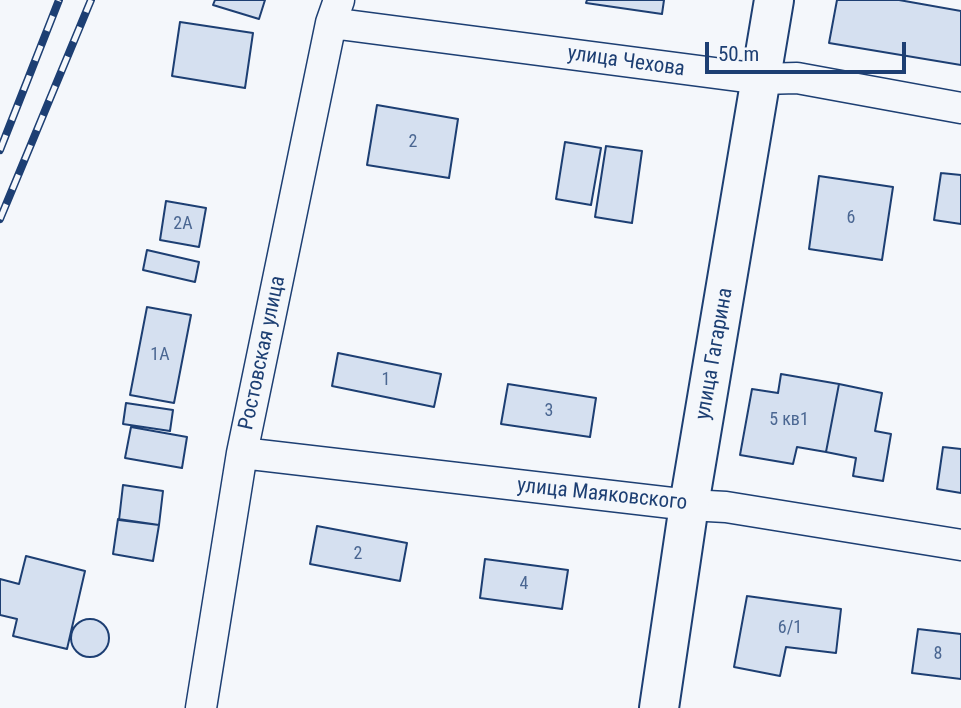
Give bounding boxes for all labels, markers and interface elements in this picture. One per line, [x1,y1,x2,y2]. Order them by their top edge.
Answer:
scale bar [709,28,910,72]
street label: улица Чехова [566,41,686,83]
text: 50 m [718,42,759,66]
house number: 2 [409,131,417,153]
house number: 6 [847,207,855,229]
house number: 2А [173,213,193,235]
street label: Ростовская улица [234,274,292,432]
street label: улица Гагарина [691,286,739,422]
house number: 1А [150,344,170,366]
house number: 1 [382,369,390,391]
house number: 3 [545,400,553,422]
house number: 5 кв1 [769,409,809,431]
street label: улица Маяковского [516,474,688,516]
house number: 2 [354,543,362,565]
house number: 4 [520,573,528,595]
house number: 6/1 [778,617,802,639]
house number: 8 [934,643,942,665]

